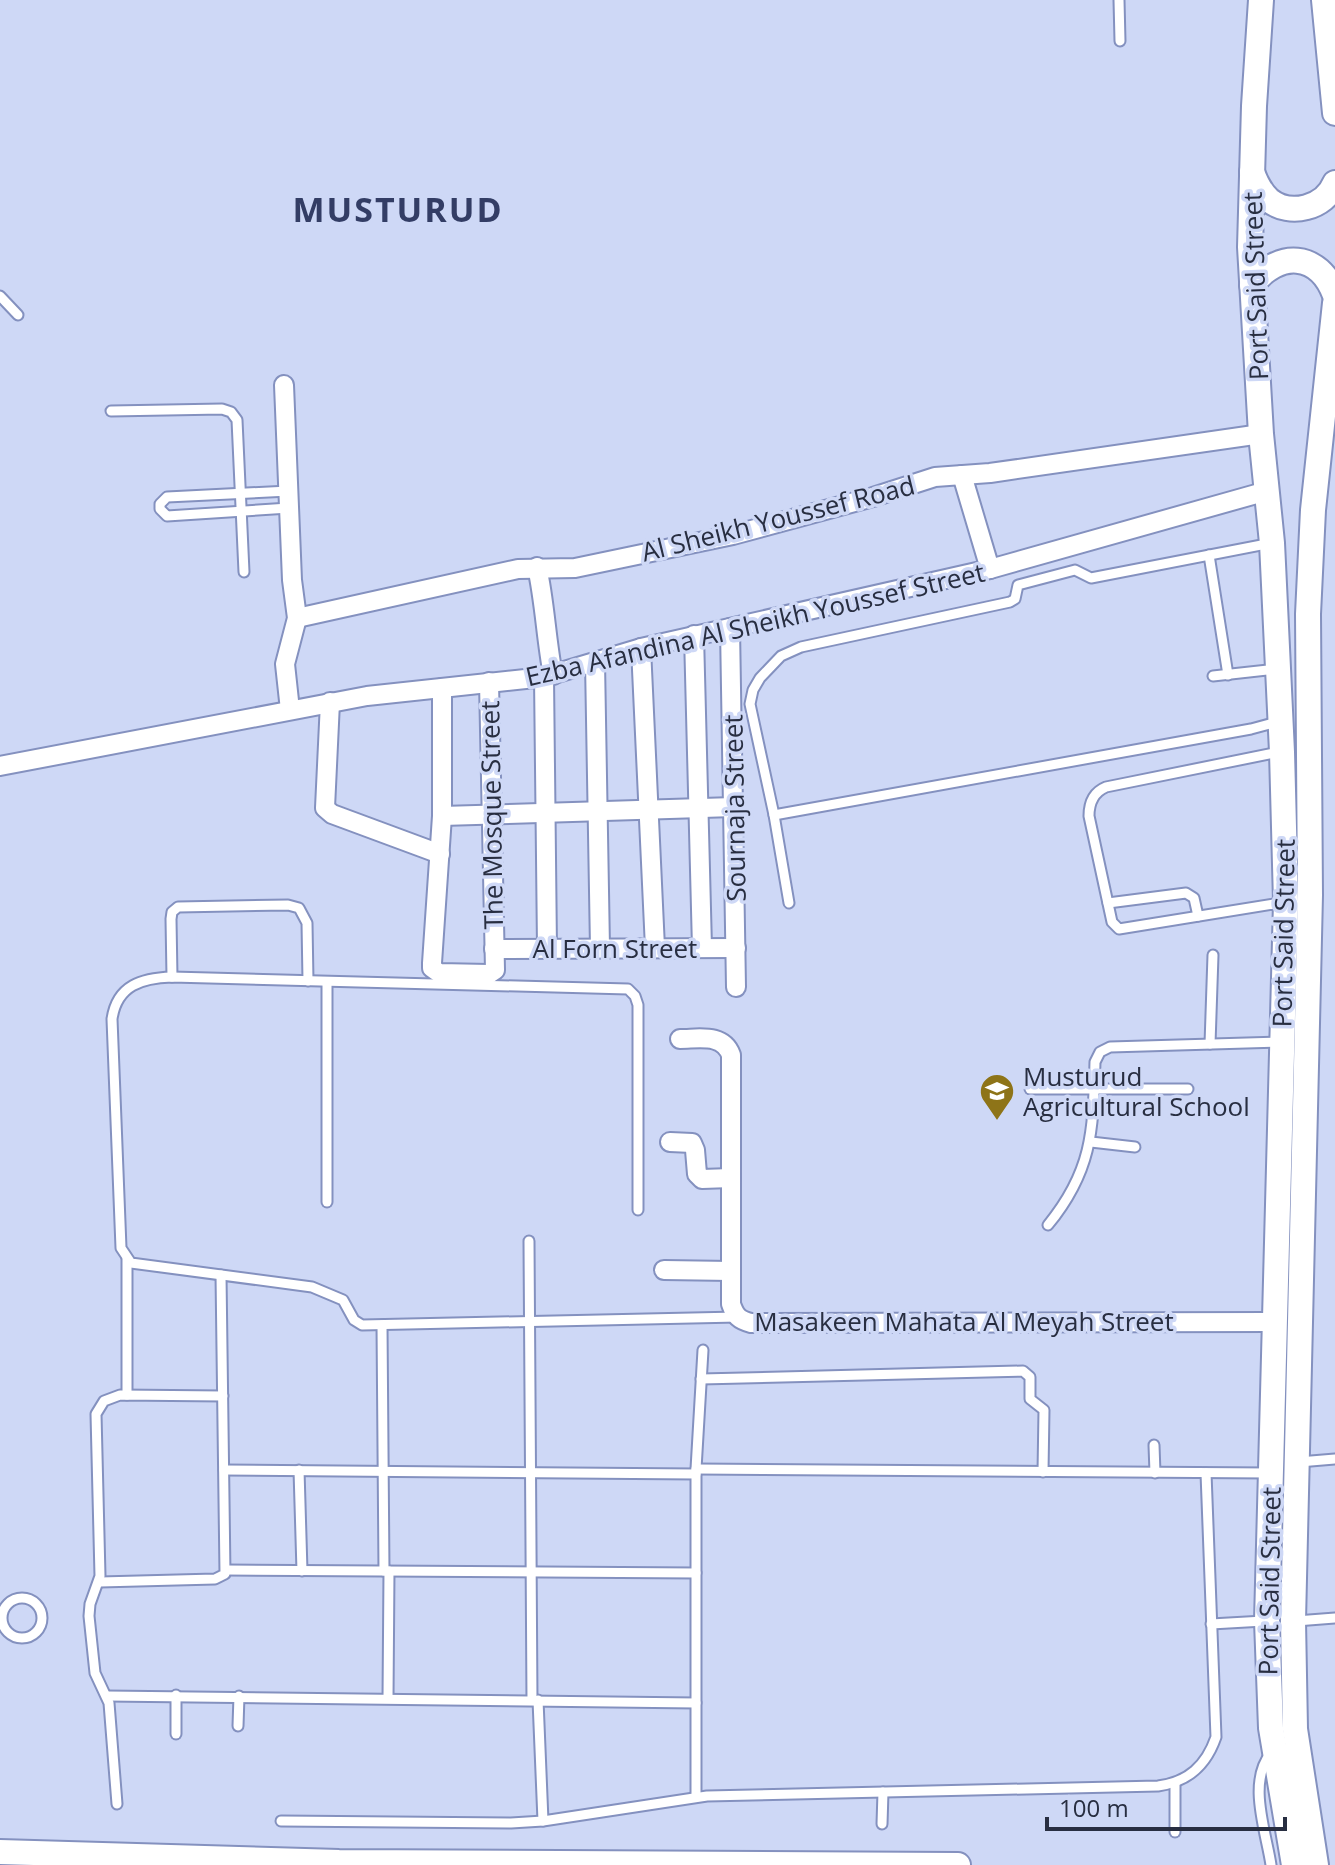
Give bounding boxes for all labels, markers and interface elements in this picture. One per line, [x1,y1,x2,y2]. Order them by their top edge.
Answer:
district label: MUSTURUD [292,186,504,232]
street label: Port Said Street [1234,191,1276,381]
street label: Al Sheikh Youssef Road [638,467,918,569]
street label: Ezba Afandina Al Sheikh Youssef Street [522,554,988,694]
street label: The Mosque Street [471,700,511,930]
street label: Sournaja Street [714,714,754,902]
street label: Port Said Street [1263,838,1303,1028]
street label: Al Forn Street [533,930,697,966]
place label: Musturud Agricultural School [1023,1058,1250,1124]
school or university icon: Musturud Agricultural School [978,1072,1016,1122]
street label: Masakeen Mahata Al Meyah Street [754,1303,1174,1339]
street label: Port Said Street [1249,1486,1289,1676]
scale bar [1047,1781,1285,1831]
text: 100 m [1059,1791,1129,1824]

